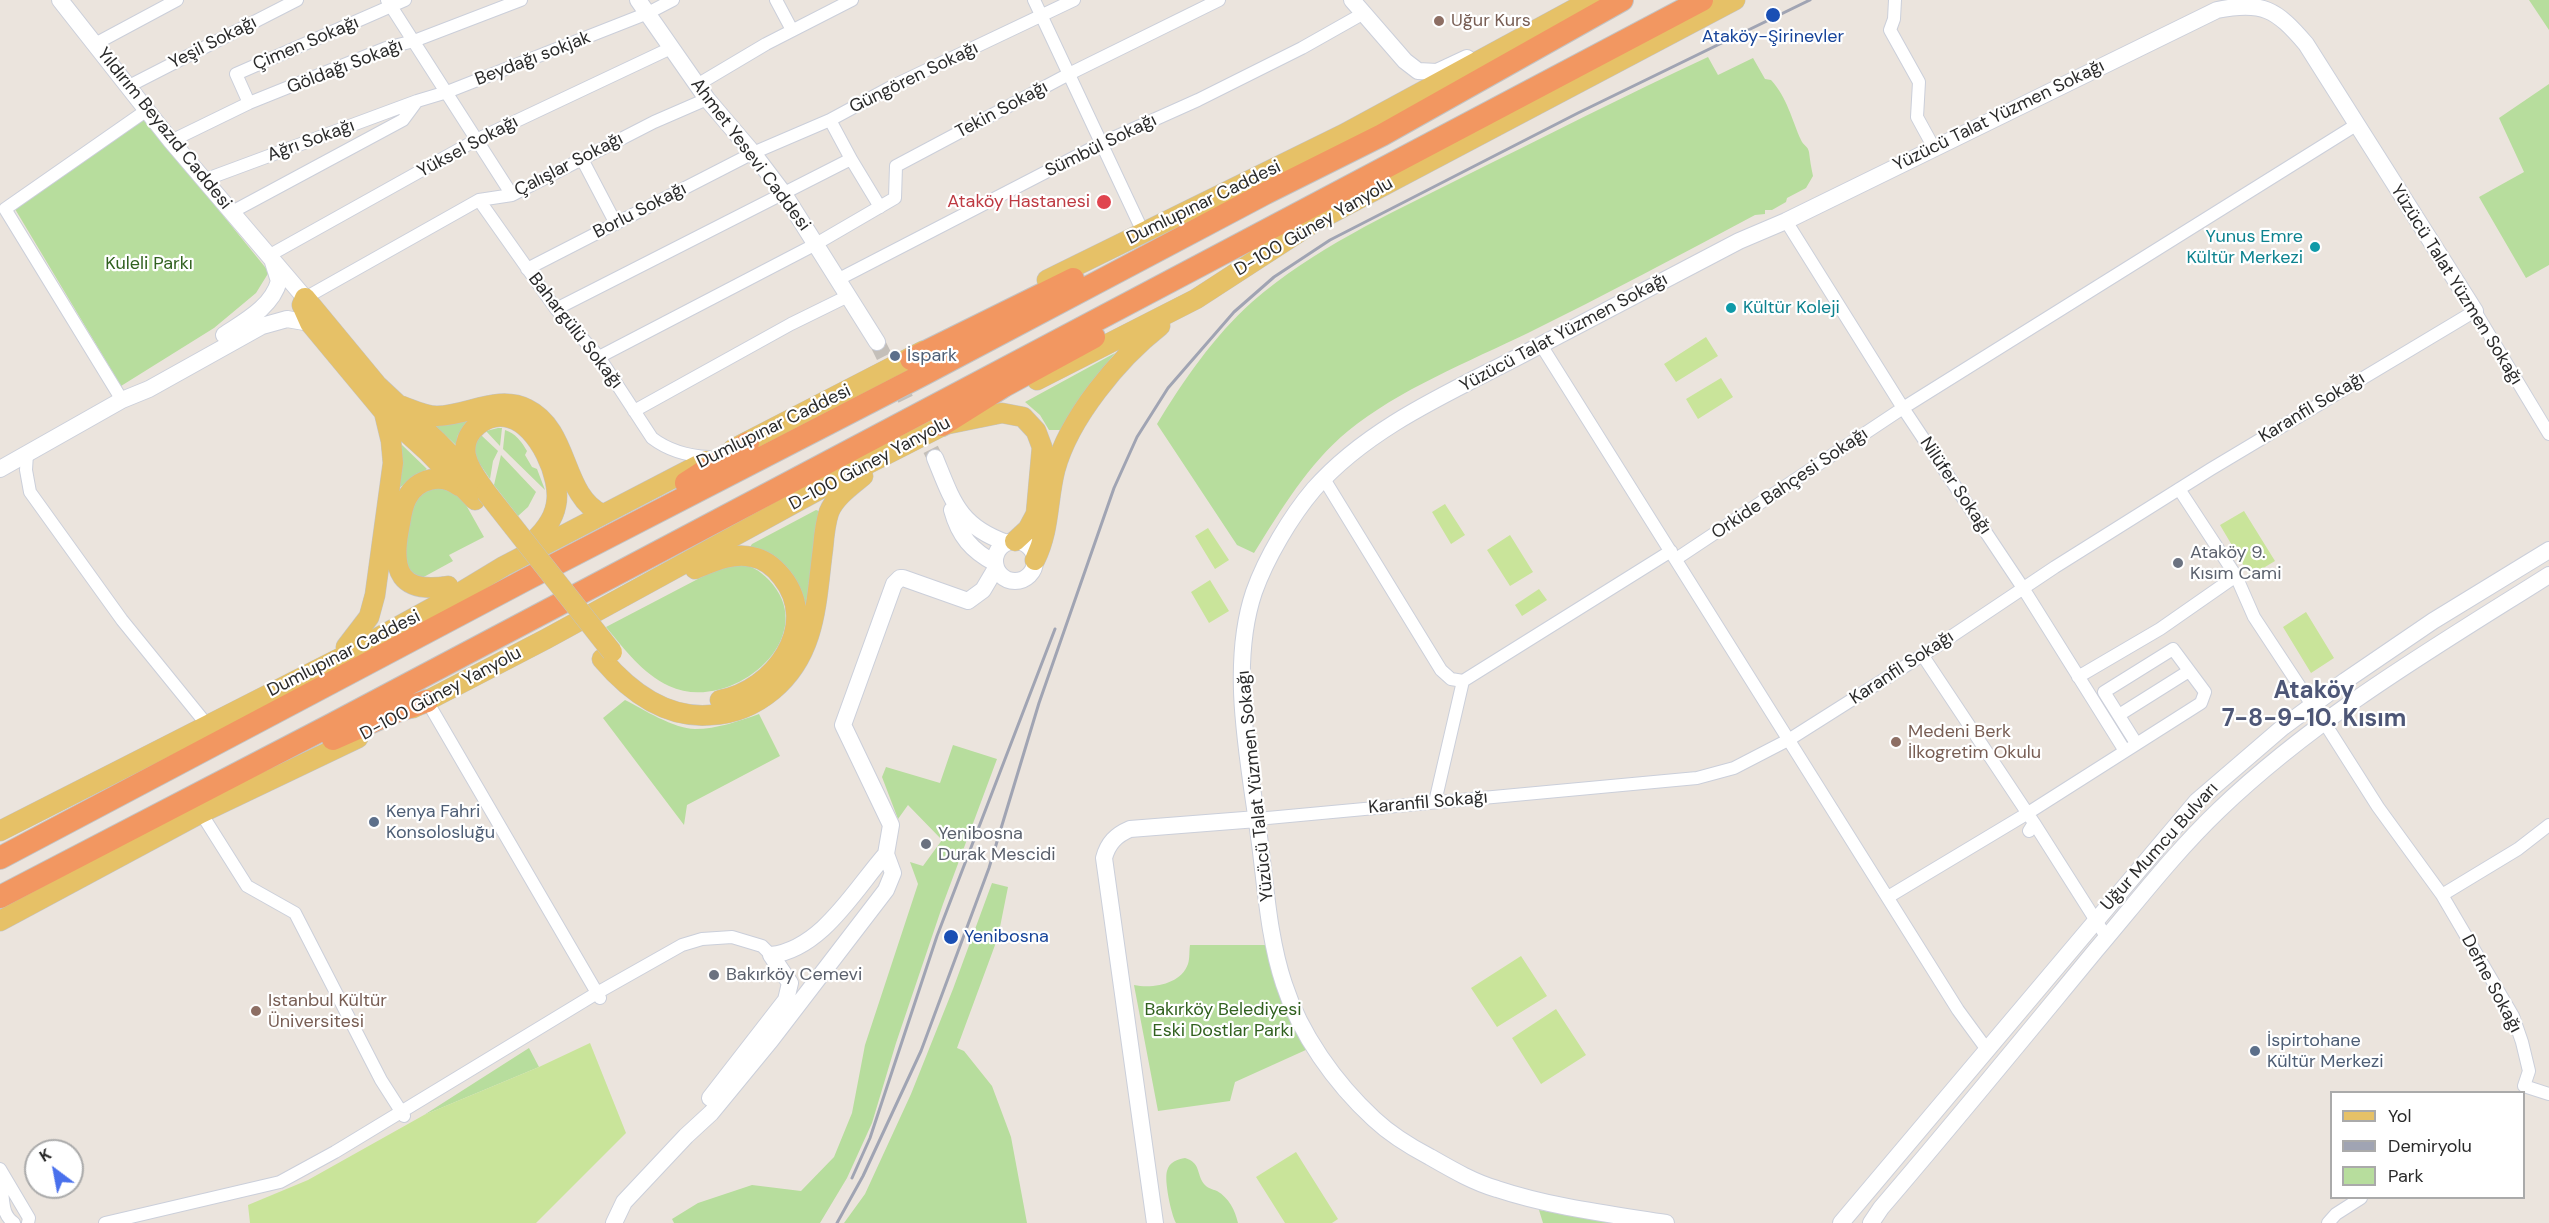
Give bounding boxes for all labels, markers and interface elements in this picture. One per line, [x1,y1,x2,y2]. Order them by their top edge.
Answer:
marker: Ataköy-Şirinevler [1764,6,1782,24]
place label: Uğur Kurs [1451,10,1531,32]
street label: Yeşil Sokağı [166,12,260,74]
street label: Çimen Sokağı [250,12,362,76]
marker: Uğur Kurs [1432,14,1446,28]
place label: Ataköy-Şirinevler [1702,26,1844,48]
street label: Beydağı sokjak [472,27,594,91]
street label: Göldağı Sokağı [284,35,406,99]
street label: Güngören Sokağı [846,38,982,118]
street label: Yıldırım Beyazıd Caddesi [92,44,236,214]
street label: Yüzücü Talat Yüzmen Sokağı [1890,55,2108,177]
street label: Ahmet Yesevi Caddesi [686,74,814,236]
street label: Tekin Sokağı [952,77,1052,143]
street label: Sümbül Sokağı [1042,110,1160,182]
street label: Yüksel Sokağı [414,111,522,183]
street label: Ağrı Sokağı [264,115,358,167]
street label: Çalışlar Sokağı [511,128,627,202]
street label: Dumlupınar Caddesi [1123,156,1285,250]
street label: D-100 Güney Yanyolu [1231,173,1397,281]
street label: Borlu Sokağı [590,178,690,244]
street label: Yüzücü Talat Yüzmen Sokağı [2385,181,2527,389]
place label: Ataköy Hastanesi [947,191,1090,213]
marker: Ataköy Hastanesi [1095,193,1113,211]
place label: Yunus Emre Kültür Merkezi [2186,226,2303,268]
marker: Yunus Emre Kültür Merkezi [2308,240,2322,254]
park label: Kuleli Parkı [105,253,193,275]
street label: Bahargülü Sokağı [523,269,627,393]
street label: Yüzücü Talat Yüzmen Sokağı [1456,269,1672,397]
place label: Kültür Koleji [1743,297,1840,319]
marker: Kültür Koleji [1724,301,1738,315]
place label: İspark [907,345,957,367]
marker: İspark [888,349,902,363]
street label: Karanfil Sokağı [2255,368,2369,448]
street label: Dumlupınar Caddesi [693,380,855,474]
street label: D-100 Güney Yanyolu [786,412,954,516]
street label: Orkide Bahçesi Sokağı [1708,424,1872,544]
street label: Nilüfer Sokağı [1915,433,1995,539]
place label: Ataköy 9. Kısım Cami [2190,542,2281,584]
marker: Ataköy 9. Kısım Cami [2171,556,2185,570]
street label: Dumlupınar Caddesi [264,606,424,702]
street label: Karanfil Sokağı [1846,626,1958,710]
street label: D-100 Güney Yanyolu [357,642,525,746]
street label: Yüzücü Talat Yüzmen Sokağı [1233,669,1279,903]
district label: Ataköy 7-8-9-10. Kısım [2222,678,2406,734]
place label: Medeni Berk İlkogretim Okulu [1908,721,2041,764]
marker: Medeni Berk İlkogretim Okulu [1889,735,1903,749]
street label: Uğur Mumcu Bulvarı [2097,778,2223,916]
street label: Karanfil Sokağı [1367,787,1489,819]
place label: Kenya Fahri Konsolosluğu [386,801,495,844]
marker: Kenya Fahri Konsolosluğu [367,815,381,829]
place label: Yenibosna Durak Mescidi [938,823,1056,866]
marker: Yenibosna Durak Mescidi [919,837,933,851]
place label: Yenibosna [964,926,1049,948]
marker: Yenibosna [942,928,960,946]
street label: Defne Sokağı [2456,931,2526,1037]
place label: Bakırköy Cemevi [726,964,862,986]
marker: Bakırköy Cemevi [707,968,721,982]
place label: Istanbul Kültür Üniversitesi [268,990,387,1032]
park label: Bakırköy Belediyesi Eski Dostlar Parkı [1144,999,1302,1042]
marker: Istanbul Kültür Üniversitesi [249,1004,263,1018]
place label: İspirtohane Kültür Merkezi [2267,1030,2384,1072]
marker: İspirtohane Kültür Merkezi [2248,1044,2262,1058]
legend [2330,1091,2525,1199]
text: Yol [2388,1104,2412,1128]
text: Demiryolu [2388,1134,2472,1158]
north arrow [24,1139,84,1199]
text: K [35,1143,55,1167]
text: Park [2388,1164,2424,1188]

